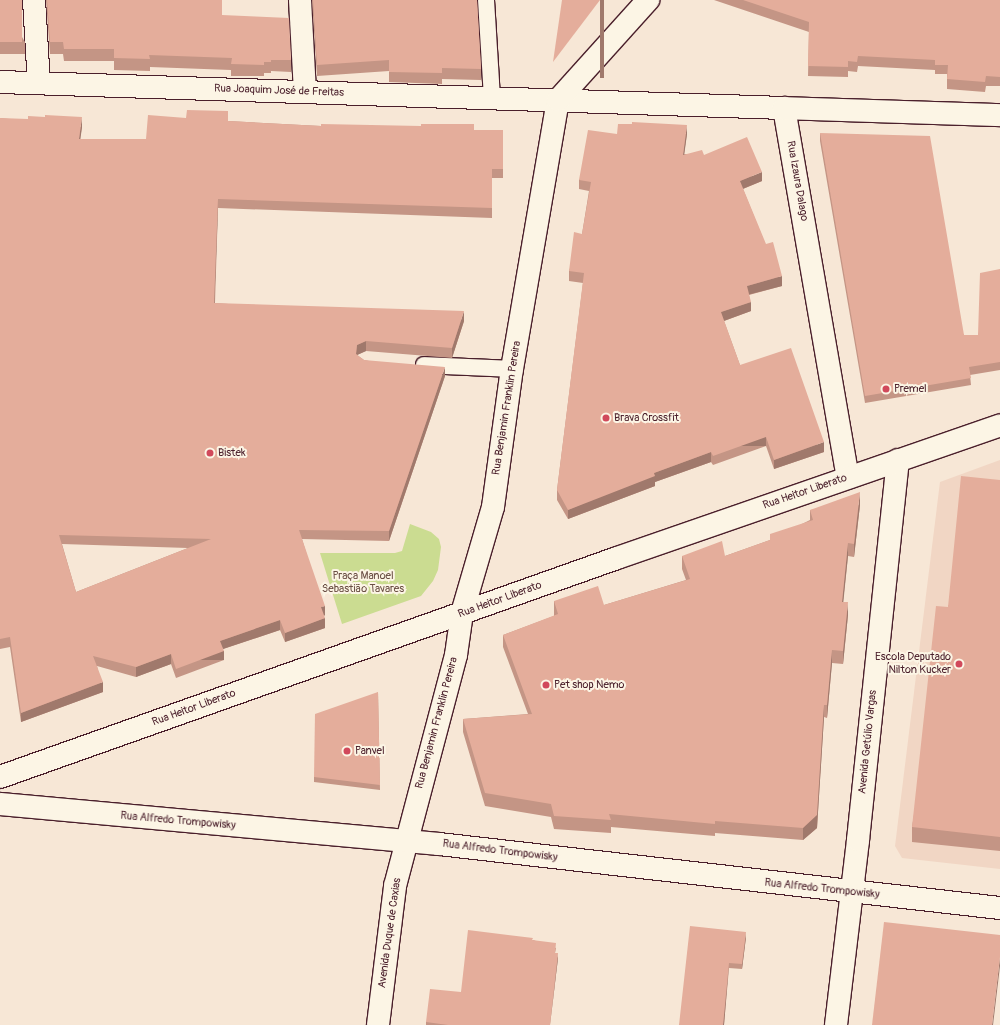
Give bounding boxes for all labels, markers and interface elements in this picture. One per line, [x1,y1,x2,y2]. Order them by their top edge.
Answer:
street label: Rua Joaquim José de Freitas [214,82,344,100]
street label: Rua Izaura Dalago [783,140,811,222]
street label: Rua Benjamin Franklin Pereira [490,340,524,476]
place label: Premel [894,382,927,396]
marker: Premel [881,384,891,394]
place label: Brava Crossfit [614,411,679,425]
marker: Brava Crossfit [601,413,611,423]
place label: Bistek [218,446,246,460]
marker: Bistek [205,448,215,458]
street label: Rua Heitor Liberato [761,471,849,513]
park label: Praça Manoel Sebastião Tavares [322,570,404,596]
street label: Rua Heitor Liberato [456,579,544,621]
place label: Escola Deputado Nilton Kucker [875,651,951,677]
street label: Rua Benjamin Franklin Pereira [413,656,461,790]
marker: Escola Deputado Nilton Kucker [954,659,964,669]
place label: Pet shop Nemo [554,678,624,692]
marker: Pet shop Nemo [541,680,551,690]
street label: Rua Heitor Liberato [150,687,238,729]
street label: Avenida Getúlio Vargas [856,689,880,795]
place label: Panvel [355,744,385,758]
marker: Panvel [342,746,352,756]
street label: Rua Alfredo Trompowisky [120,809,236,833]
street label: Rua Alfredo Trompowisky [442,837,558,865]
street label: Rua Alfredo Trompowisky [764,876,880,902]
street label: Avenida Duque de Caxias [376,877,404,989]

